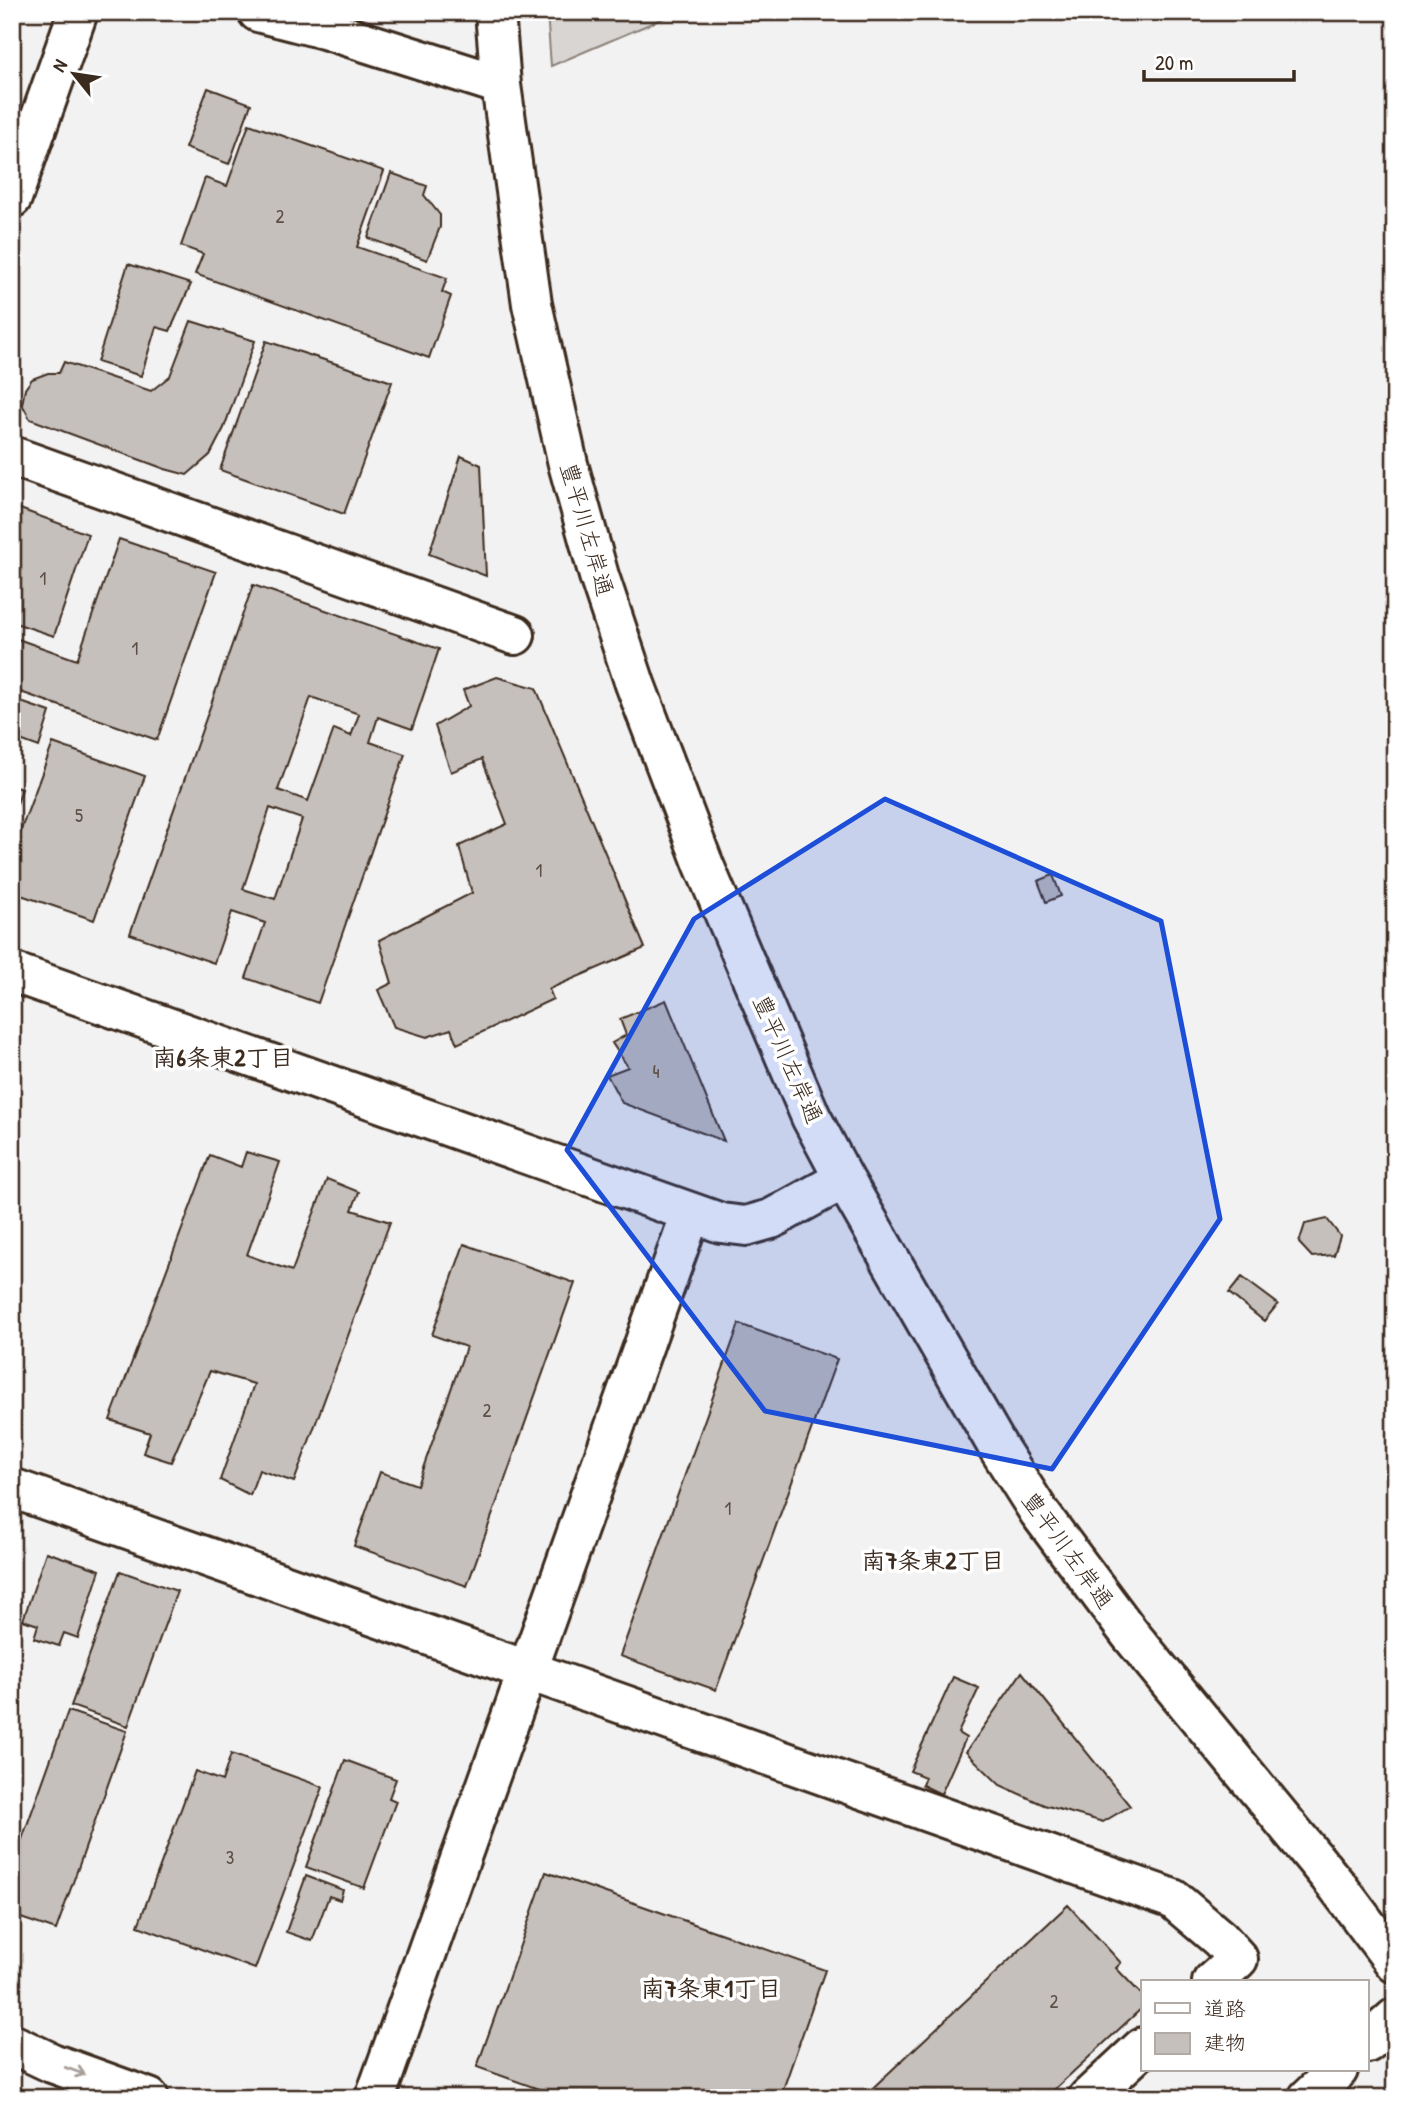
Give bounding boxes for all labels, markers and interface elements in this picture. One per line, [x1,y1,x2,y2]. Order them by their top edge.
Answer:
north arrow [38,38,108,108]
scale bar [1144,38,1295,82]
text: 20 m [1155,48,1193,77]
text: N [45,55,73,76]
house number: 2 [276,203,285,229]
street label: 豊平川左岸通 [554,458,621,599]
house number: 1 [40,565,47,591]
house number: 1 [132,635,139,661]
house number: 5 [75,802,83,828]
house number: 1 [536,857,543,883]
street label: 豊平川左岸通 [746,989,831,1128]
district label: 南6条東2丁目 [153,1041,293,1073]
house number: 4 [652,1058,660,1084]
house number: 2 [483,1397,492,1423]
street label: 豊平川左岸通 [1015,1485,1122,1615]
house number: 1 [725,1495,732,1521]
district label: 南7条東2丁目 [861,1544,1005,1576]
house number: 3 [226,1844,234,1870]
district label: 南7条東1丁目 [641,1972,781,2004]
legend [1141,1980,1368,2072]
house number: 2 [1050,1988,1059,2014]
text: 道路 [1204,1994,1246,2023]
text: 建物 [1204,2028,1246,2057]
one-way arrow [63,2066,85,2078]

